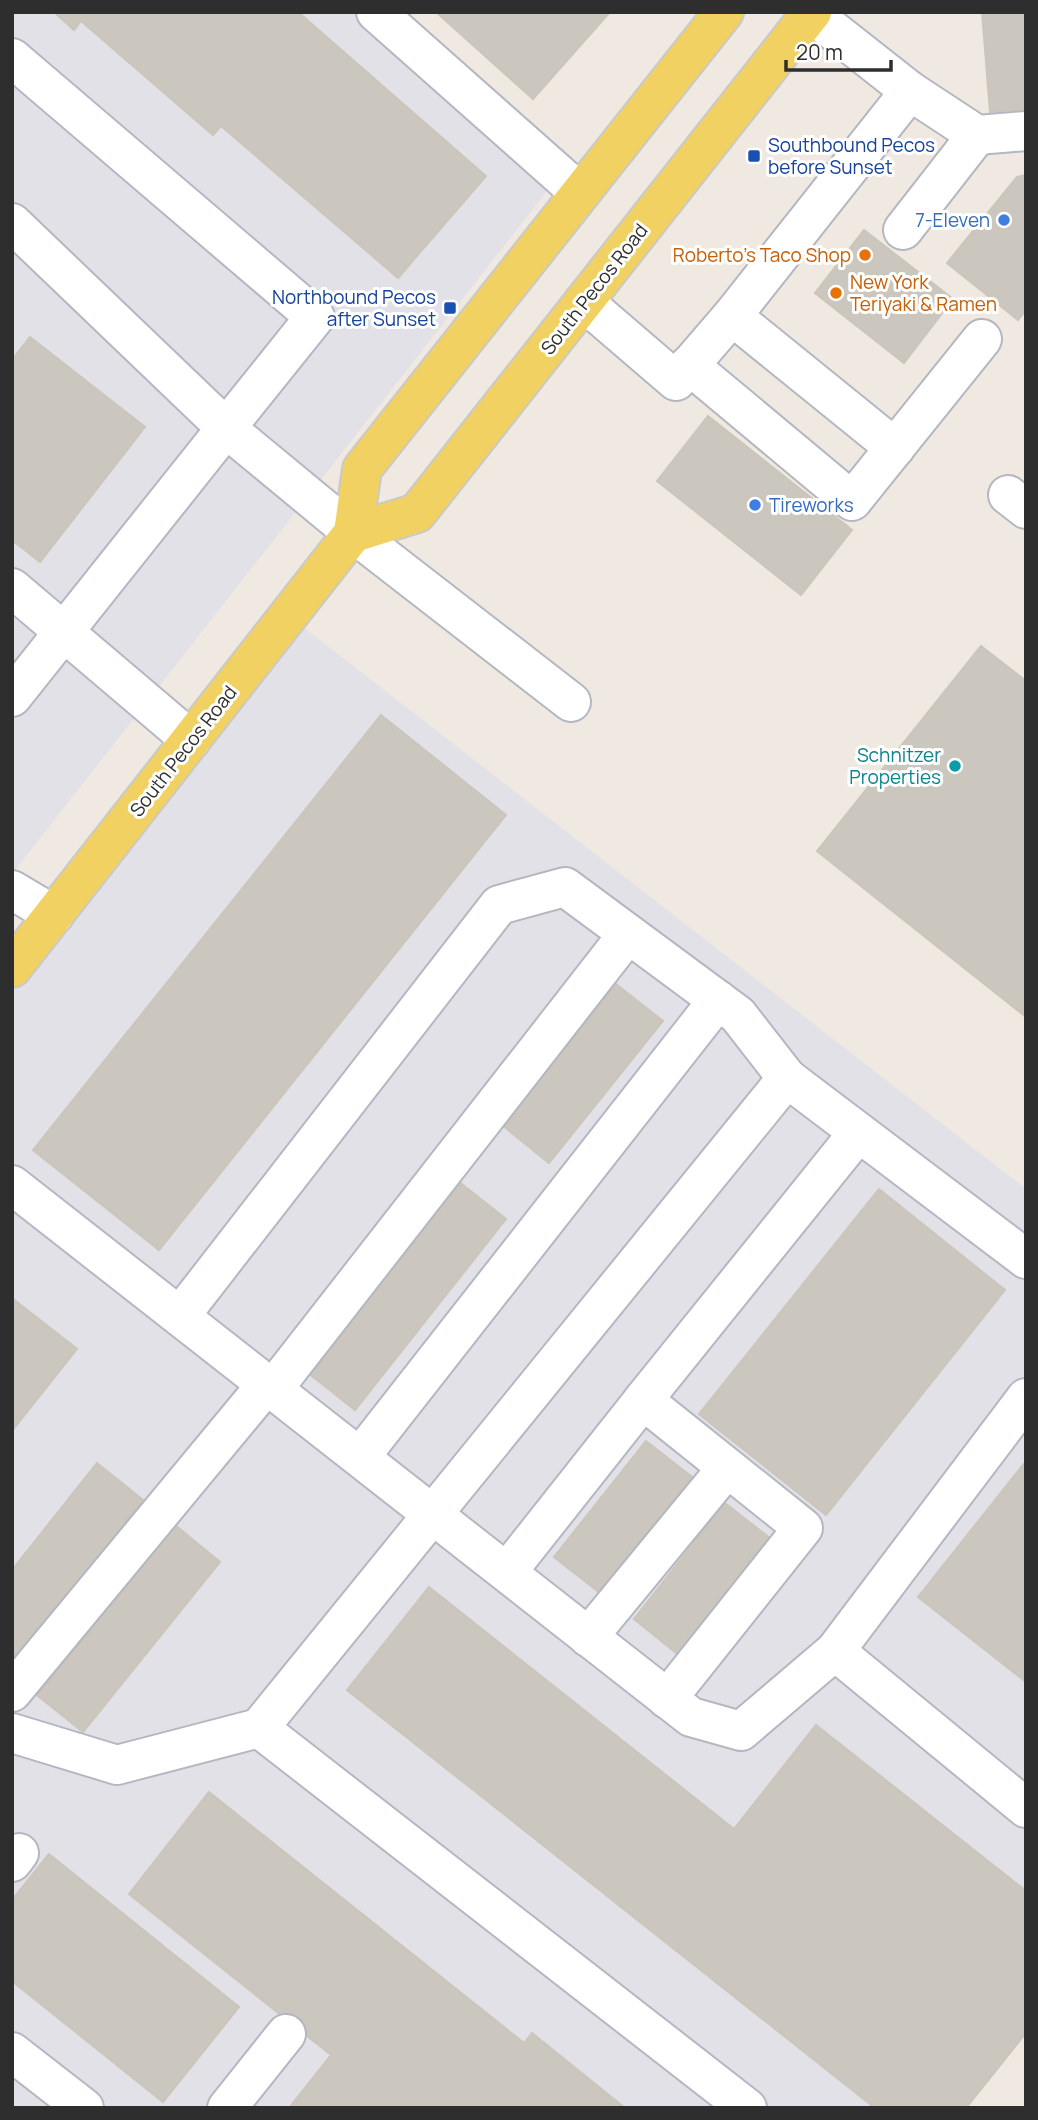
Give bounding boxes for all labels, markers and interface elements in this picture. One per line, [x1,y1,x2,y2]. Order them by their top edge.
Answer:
scale bar [786,28,891,72]
text: 20 m [796,38,843,66]
place label: Southbound Pecos before Sunset [768,132,935,180]
marker: Southbound Pecos before Sunset [746,148,762,164]
place label: 7-Eleven [915,207,990,233]
marker: 7-Eleven [996,212,1012,228]
street label: South Pecos Road [535,218,653,360]
place label: Roberto's Taco Shop [673,242,851,268]
marker: Roberto's Taco Shop [857,247,873,263]
place label: New York Teriyaki & Ramen [850,269,997,317]
place label: Northbound Pecos after Sunset [272,284,436,332]
marker: New York Teriyaki & Ramen [828,285,844,301]
marker: Northbound Pecos after Sunset [442,300,458,316]
place label: Tireworks [769,492,854,518]
marker: Tireworks [747,497,763,513]
street label: South Pecos Road [124,680,242,822]
place label: Schnitzer Properties [849,742,941,790]
marker: Schnitzer Properties [947,758,963,774]

